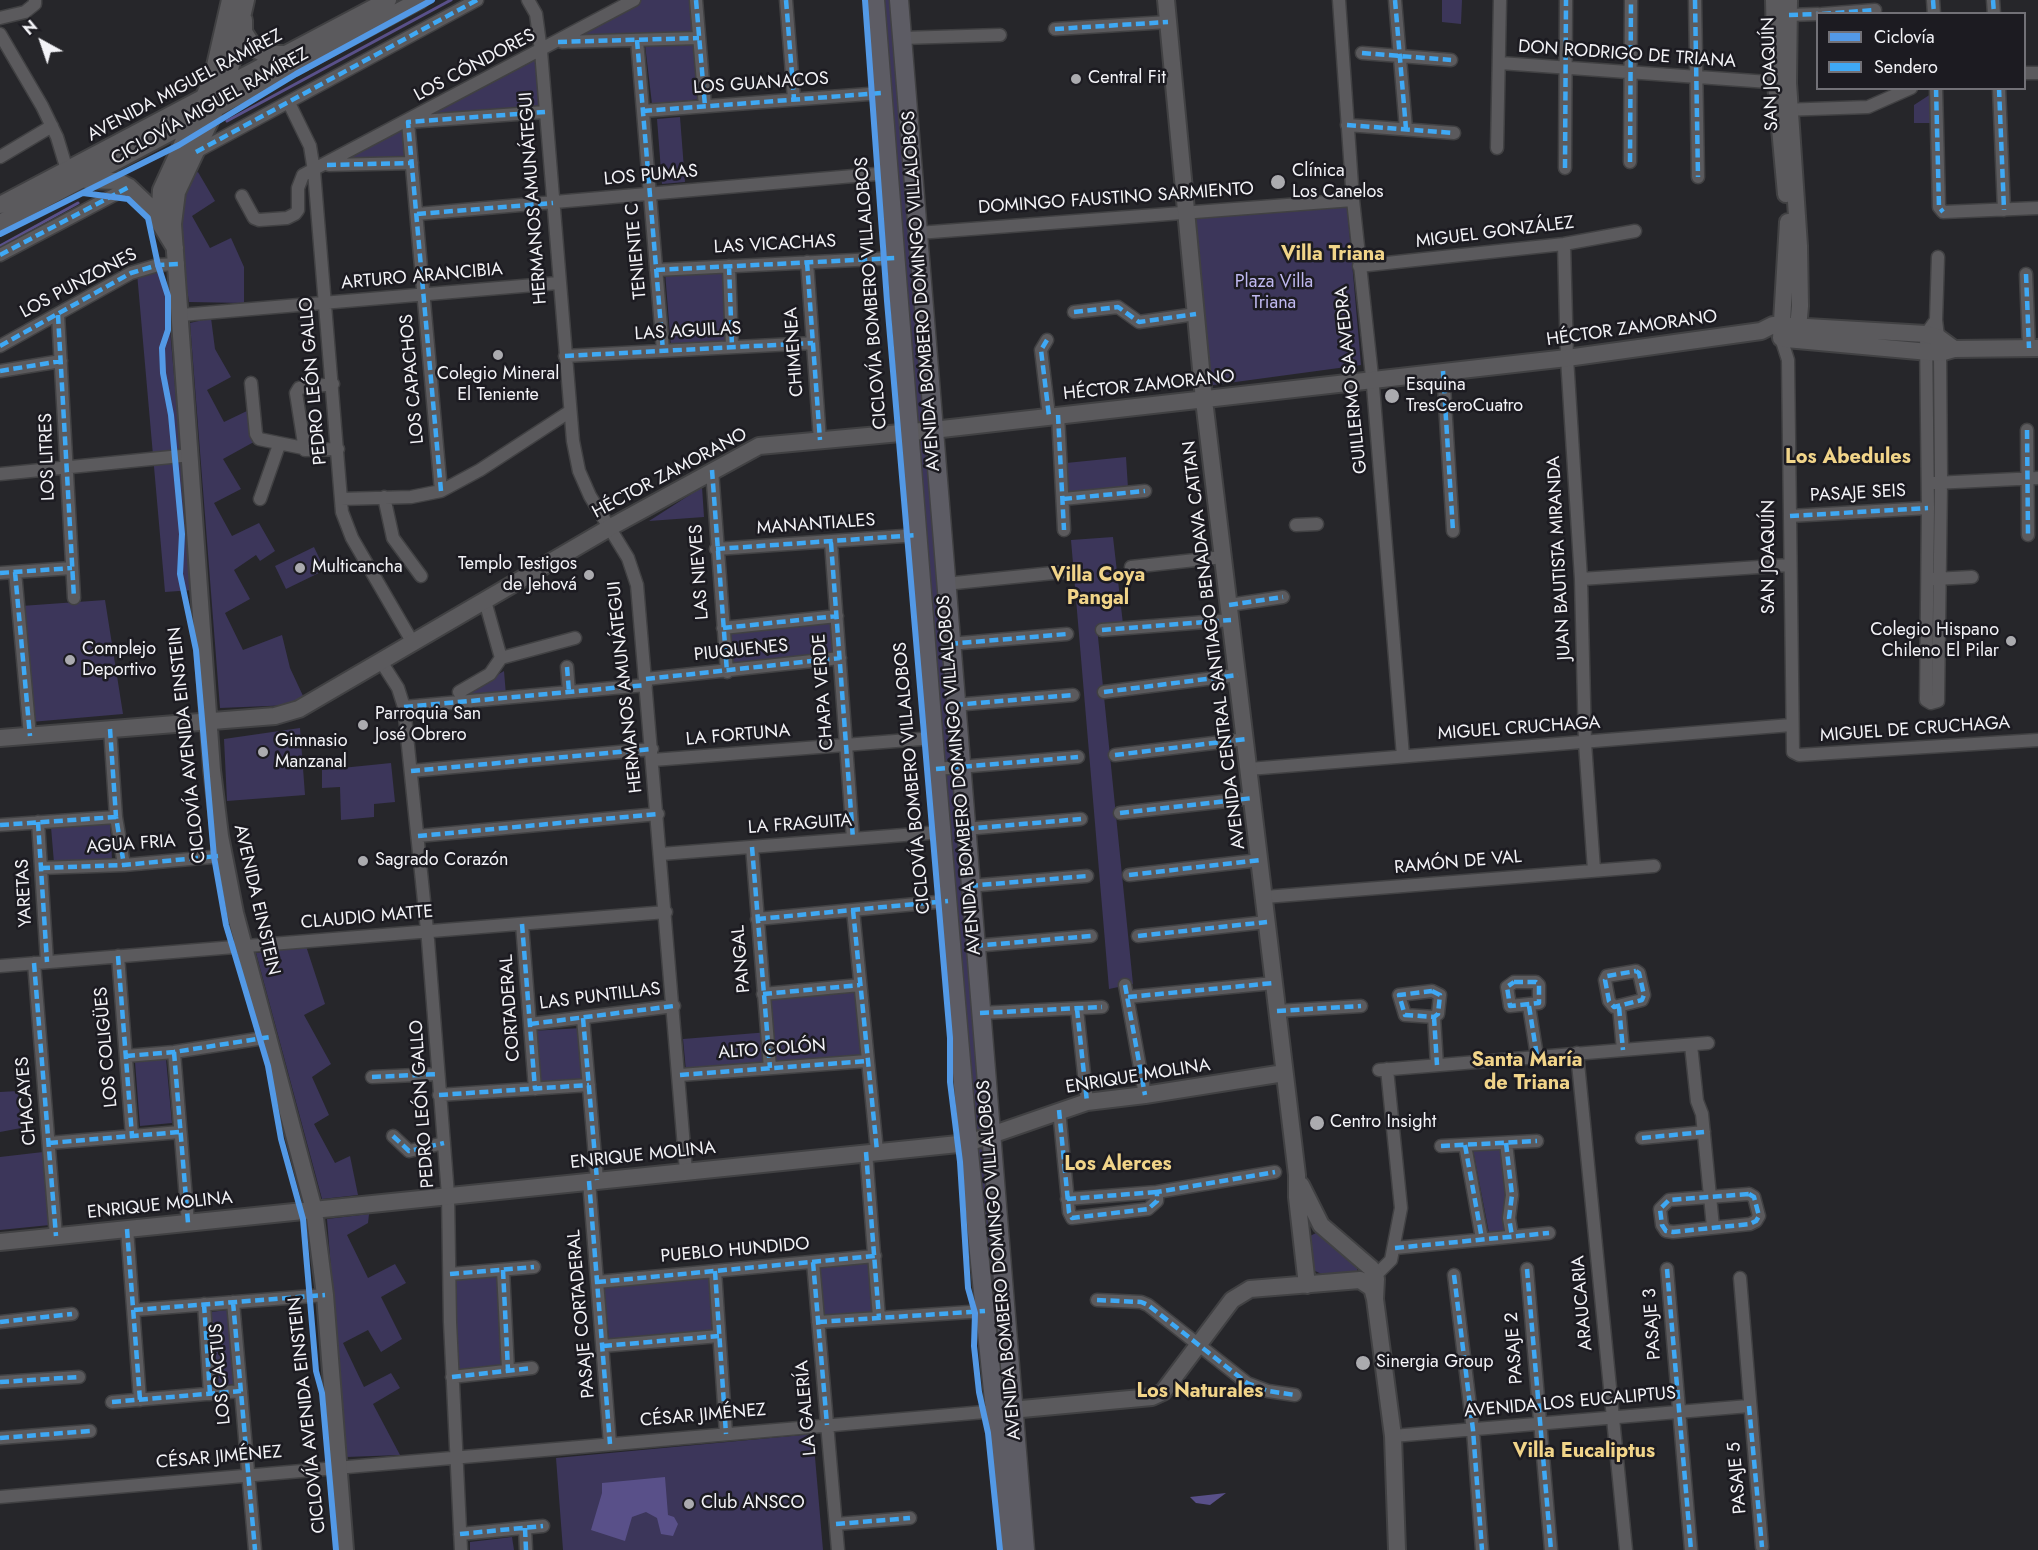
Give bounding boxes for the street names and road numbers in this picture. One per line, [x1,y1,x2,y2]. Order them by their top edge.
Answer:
street label: SAN JOAQUÍN [1758,17,1784,131]
street label: AVENIDA MIGUEL RAMÍREZ [84,25,286,147]
street label: LOS CÓNDORES [411,25,539,107]
street label: DON RODRIGO DE TRIANA [1517,37,1737,73]
street label: CICLOVÍA MIGUEL RAMÍREZ [108,44,312,170]
street label: LOS GUANACOS [692,68,830,100]
street label: HERMANOS AMUNÁTEGUI [516,91,552,305]
street label: AVENIDA BOMBERO DOMINGO VILLALOBOS [899,110,945,472]
street label: CICLOVÍA BOMBERO VILLALOBOS [852,156,892,430]
street label: LOS PUMAS [603,161,699,191]
street label: DOMINGO FAUSTINO SARMIENTO [977,179,1255,219]
street label: TENIENTE C [622,202,652,300]
street label: MIGUEL GONZÁLEZ [1415,213,1575,253]
street label: LAS VICACHAS [713,231,837,259]
street label: LOS PUNZONES [17,244,141,324]
street label: ARTURO ARANCIBIA [340,259,504,295]
street label: GUILLERMO SAAVEDRA [1331,285,1373,475]
street label: PEDRO LEÓN GALLO [296,296,332,466]
street label: CHIMENEA [781,306,809,398]
street label: HÉCTOR ZAMORANO [1545,306,1719,352]
street label: LOS CAPACHOS [397,313,429,445]
street label: LAS AGUILAS [634,318,742,346]
street label: HÉCTOR ZAMORANO [1062,366,1236,406]
street label: LOS LITRES [36,413,60,501]
street label: HÉCTOR ZAMORANO [589,424,751,524]
street label: AVENIDA CENTRAL SANTIAGO BENADAVA CATTAN [1179,439,1251,851]
street label: JUAN BAUTISTA MIRANDA [1544,455,1576,661]
street label: PASAJE SEIS [1810,481,1906,507]
street label: SAN JOAQUÍN [1759,500,1781,614]
street label: MANANTIALES [756,510,876,540]
street label: LAS NIEVES [686,524,714,620]
street label: HERMANOS AMUNÁTEGUI [604,580,648,794]
street label: AVENIDA BOMBERO DOMINGO VILLALOBOS [933,594,987,956]
street label: CICLOVÍA AVENIDA EINSTEIN [165,626,211,864]
street label: CHAPA VERDE [809,633,839,751]
street label: PIUQUENES [693,635,789,667]
street label: CICLOVÍA BOMBERO VILLALOBOS [890,641,936,915]
street label: MIGUEL CRUCHAGA [1437,713,1601,745]
street label: MIGUEL DE CRUCHAGA [1819,713,2011,747]
street label: LA FORTUNA [685,721,791,751]
street label: LA FRAGUITA [747,811,853,839]
street label: AVENIDA EINSTEIN [228,823,284,977]
street label: AGUA FRIA [86,831,176,859]
street label: RAMÓN DE VAL [1393,847,1523,879]
street label: YARETAS [12,858,38,928]
street label: CLAUDIO MATTE [300,901,434,935]
street label: PANGAL [728,924,756,994]
street label: CORTADERAL [496,954,526,1062]
street label: LAS PUNTILLAS [538,979,662,1015]
street label: LOS COLIGÜES [91,986,123,1108]
street label: PEDRO LEÓN GALLO [406,1019,440,1189]
street label: ALTO COLÓN [717,1035,827,1065]
street label: ENRIQUE MOLINA [1064,1055,1212,1099]
street label: CHACAYES [12,1056,42,1146]
street label: AVENIDA BOMBERO DOMINGO VILLALOBOS [973,1079,1027,1441]
street label: ENRIQUE MOLINA [569,1138,717,1174]
street label: ENRIQUE MOLINA [86,1188,234,1224]
street label: PASAJE CORTADERAL [564,1229,600,1399]
street label: PUEBLO HUNDIDO [660,1234,810,1268]
street label: ARAUCARIA [1568,1255,1598,1351]
street label: PASAJE 3 [1640,1287,1666,1361]
street label: CICLOVÍA AVENIDA EINSTEIN [285,1296,331,1534]
street label: PASAJE 2 [1502,1311,1528,1385]
street label: LOS CACTUS [206,1322,236,1426]
street label: LA GALERÍA [792,1359,822,1457]
street label: AVENIDA LOS EUCALIPTUS [1463,1383,1677,1423]
street label: CÉSAR JIMÉNEZ [639,1400,767,1432]
street label: PASAJE 5 [1724,1441,1752,1515]
street label: CÉSAR JIMÉNEZ [155,1442,283,1474]

